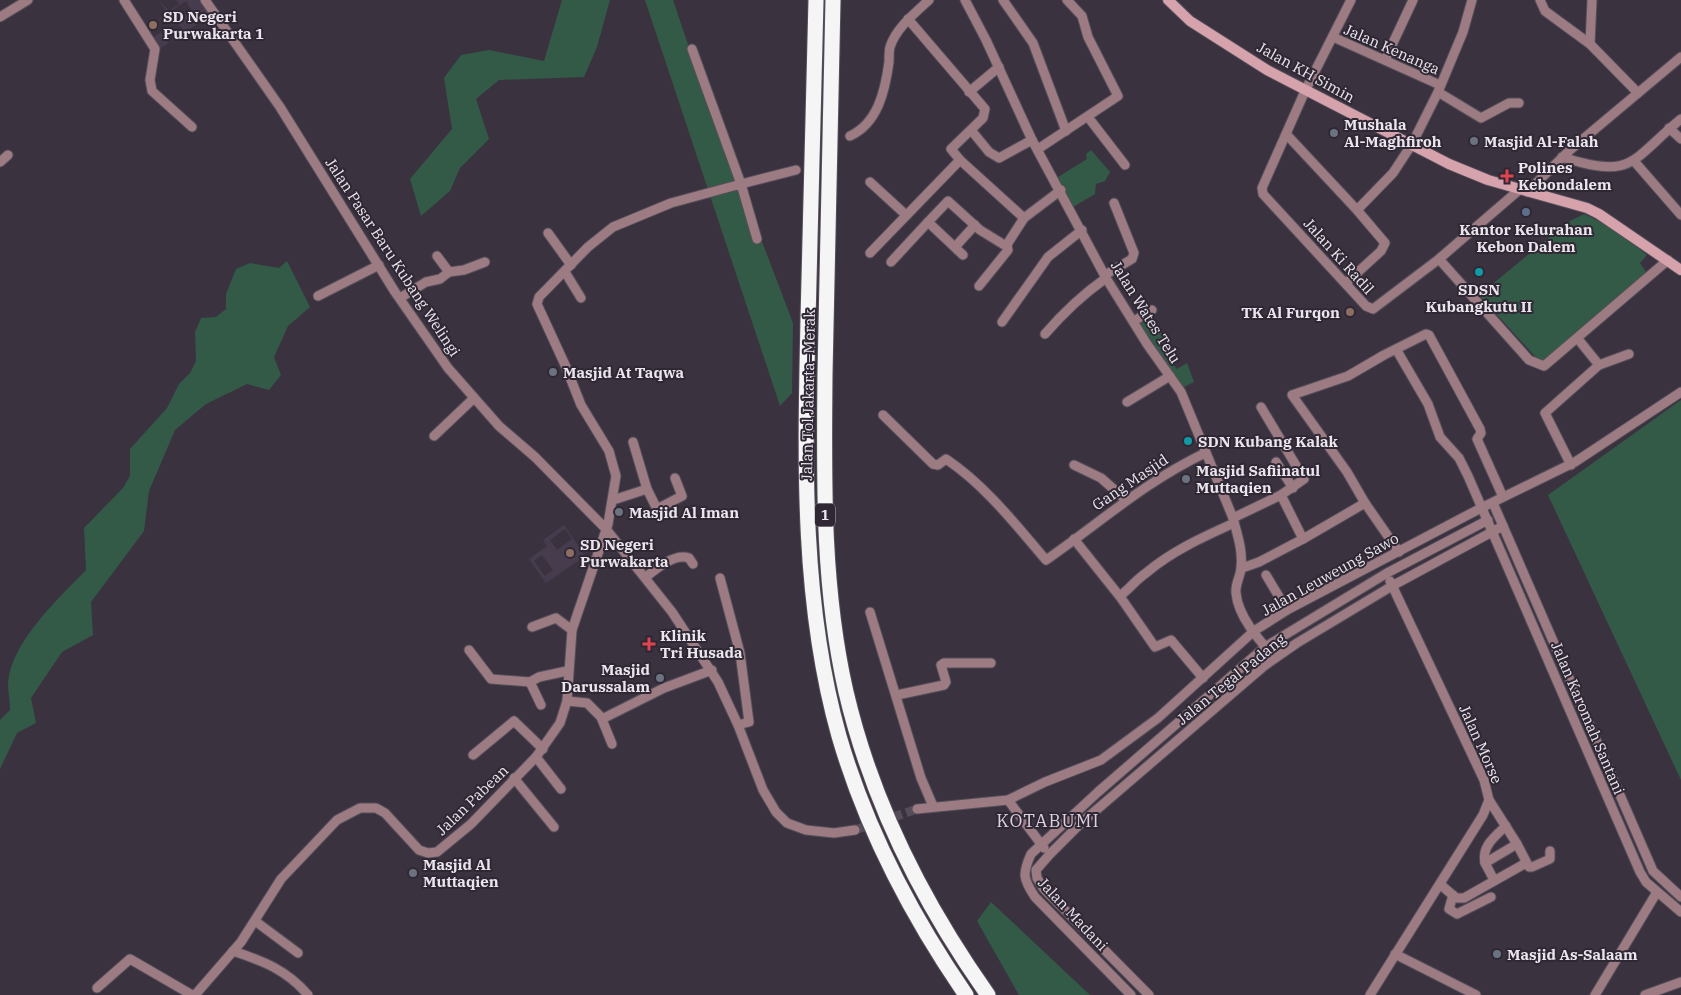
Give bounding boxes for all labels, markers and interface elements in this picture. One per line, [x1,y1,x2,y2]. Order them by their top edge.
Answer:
place label: SD Negeri Purwakarta 1 [163,7,264,43]
marker: SD Negeri Purwakarta 1 [147,19,159,31]
street label: Jalan Kenanga [1341,19,1443,79]
street label: Jalan KH Simin [1254,37,1359,107]
place label: Mushala Al-Maghfiroh [1344,115,1442,151]
marker: Mushala Al-Maghfiroh [1328,127,1340,139]
place label: Masjid Al-Falah [1484,132,1599,151]
marker: Masjid Al-Falah [1468,135,1480,147]
street label: Jalan Pasar Baru Kubang Welingi [322,154,465,360]
place label: Polines Kebondalem [1518,158,1612,194]
marker: Polines Kebondalem [1500,169,1514,183]
marker: Kantor Kelurahan Kebon Dalem [1520,206,1532,218]
street label: Jalan Ki Radil [1300,214,1378,298]
place label: Kantor Kelurahan Kebon Dalem [1459,220,1593,256]
street label: Jalan Wates Telu [1107,257,1185,367]
marker: SDSN Kubangkutu II [1473,266,1485,278]
place label: SDSN Kubangkutu II [1426,280,1533,316]
place label: TK Al Furqon [1241,303,1340,322]
marker: TK Al Furqon [1344,306,1356,318]
street label: Jalan Tol Jakarta–Merak [797,309,819,481]
place label: Masjid At Taqwa [563,363,685,382]
marker: Masjid At Taqwa [547,366,559,378]
place label: SDN Kubang Kalak [1198,432,1339,451]
marker: SDN Kubang Kalak [1182,435,1194,447]
street label: Gang Masjid [1088,450,1172,514]
place label: Masjid Safiinatul Muttaqien [1196,461,1320,497]
marker: Masjid Safiinatul Muttaqien [1180,473,1192,485]
place label: Masjid Al Iman [629,503,739,522]
road number: 1 [815,504,835,526]
marker: Masjid Al Iman [613,506,625,518]
street label: Jalan Leuweung Sawo [1258,528,1402,620]
place label: SD Negeri Purwakarta [580,535,669,571]
marker: SD Negeri Purwakarta [564,547,576,559]
place label: Klinik Tri Husada [660,626,743,662]
street label: Jalan Tegal Padang [1173,629,1289,729]
marker: Klinik Tri Husada [642,637,656,651]
street label: Jalan Karomah Santani [1547,639,1629,797]
place label: Masjid Darussalam [561,660,651,696]
marker: Masjid Darussalam [654,672,666,684]
street label: Jalan Morse [1455,702,1507,786]
street label: Jalan Pabean [432,761,512,839]
district label: KOTABUMI [996,809,1100,832]
place label: Masjid Al Muttaqien [423,855,499,891]
marker: Masjid Al Muttaqien [407,867,419,879]
street label: Jalan Madani [1034,873,1112,955]
place label: Masjid As-Salaam [1507,945,1638,964]
marker: Masjid As-Salaam [1491,948,1503,960]

